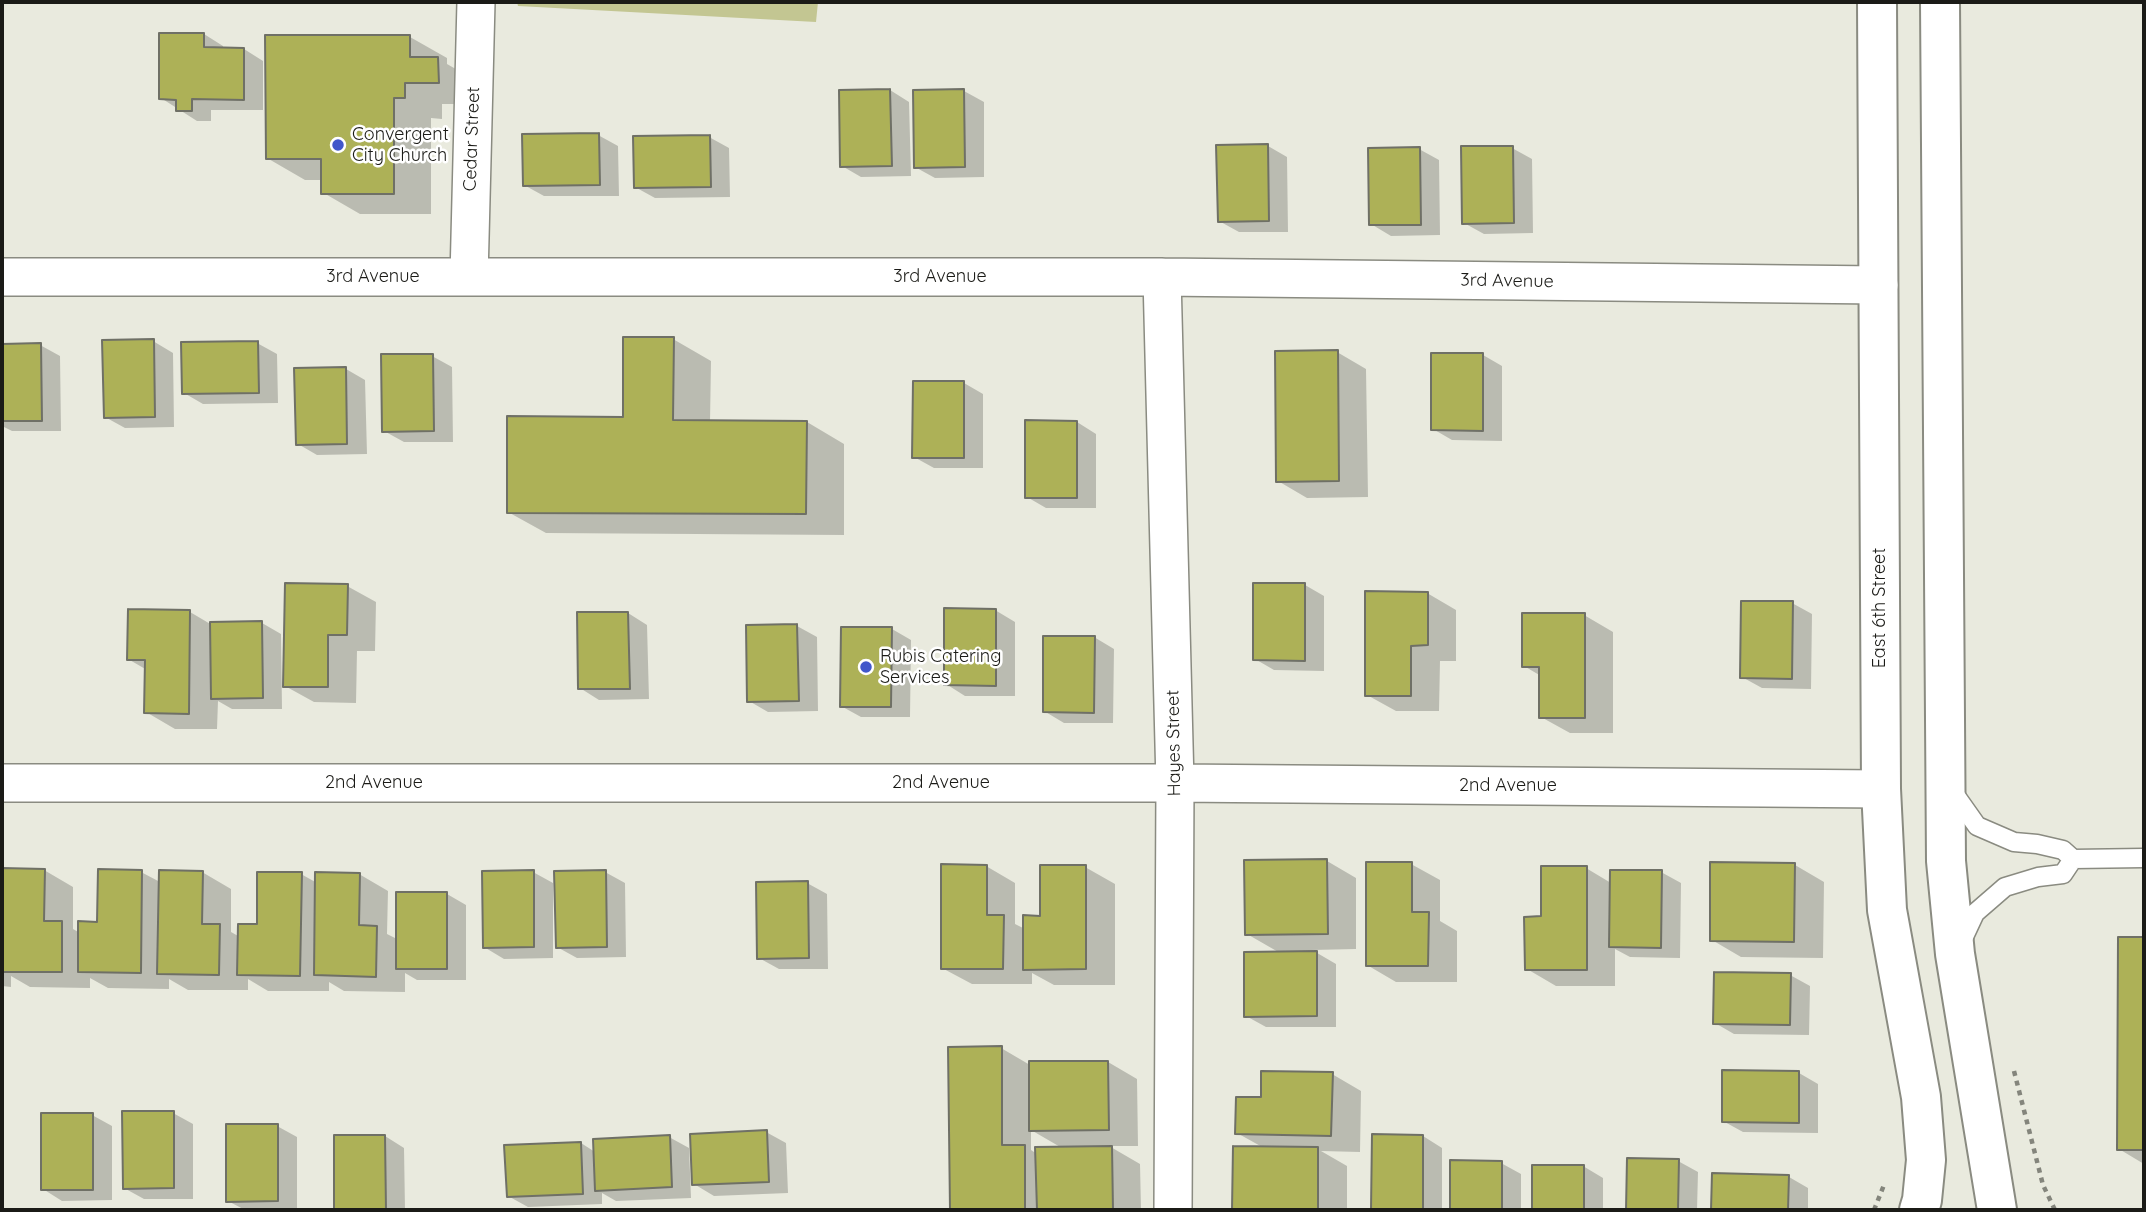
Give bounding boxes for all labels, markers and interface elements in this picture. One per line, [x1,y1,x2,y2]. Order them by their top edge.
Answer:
street label: Cedar Street [459,86,485,192]
place label: Convergent City Church [352,124,449,166]
marker: Convergent City Church [330,137,346,153]
street label: 3rd Avenue [326,266,420,288]
street label: 3rd Avenue [893,266,987,288]
street label: 3rd Avenue [1460,269,1554,293]
street label: East 6th Street [1869,548,1891,668]
place label: Rubis Catering Services [880,646,1001,688]
marker: Rubis Catering Services [858,659,874,675]
street label: Hayes Street [1162,689,1186,797]
street label: 2nd Avenue [325,772,423,794]
street label: 2nd Avenue [892,772,990,794]
street label: 2nd Avenue [1459,775,1557,797]

